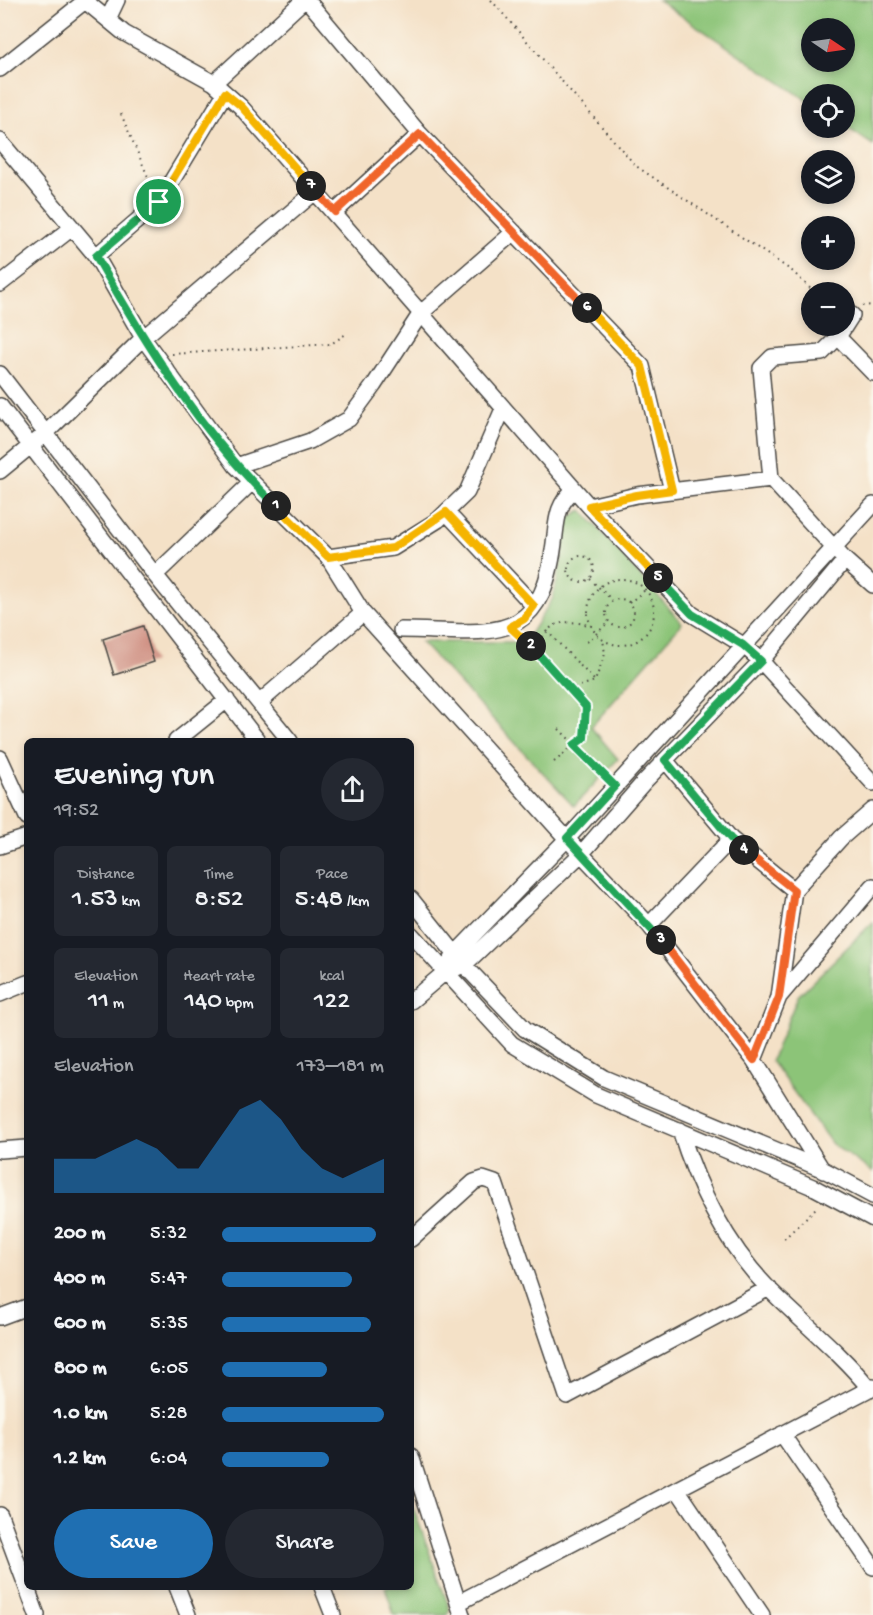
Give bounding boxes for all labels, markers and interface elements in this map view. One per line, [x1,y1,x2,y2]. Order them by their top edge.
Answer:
north arrow [801,18,855,72]
map controls [801,18,855,336]
button: locate [801,84,855,138]
button: layers [801,150,855,204]
pin: 7 [296,171,326,201]
pin [133,176,184,227]
text: 7 [307,176,315,195]
icon: arrive [142,185,175,218]
button: + [801,216,855,270]
button: − [801,282,855,336]
pin: 6 [572,293,602,323]
text: 6 [583,298,591,317]
pin: 1 [261,491,291,521]
text: 1 [273,496,279,515]
pin: 5 [643,563,673,593]
text: 5 [654,568,662,587]
pin: 2 [516,631,546,661]
text: 2 [527,636,535,655]
text: Evening run [54,758,214,796]
button: share [321,758,384,821]
text: 19:52 [54,800,99,823]
pin: 4 [729,835,759,865]
text: 4 [740,840,748,859]
text: Distance [78,866,134,885]
text: Time [204,866,234,885]
text: Pace [316,866,348,885]
text: 1.53 [72,885,118,916]
text: 8:52 [195,885,243,916]
text: 5:48 [295,885,343,916]
text: km [118,893,140,912]
text: /km [343,893,369,912]
pin: 3 [646,925,676,955]
text: 3 [657,930,665,949]
text: Elevation [74,968,138,987]
text: Heart rate [183,968,255,987]
text: kcal [320,968,344,987]
text: 11 [88,987,109,1018]
text: 140 [184,987,222,1018]
text: 122 [314,987,350,1018]
text: m [109,995,124,1014]
text: bpm [222,995,254,1014]
text: Elevation [54,1056,134,1079]
text: 173–181 m [297,1056,384,1079]
text: 200 m [54,1223,105,1246]
text: 5:32 [150,1223,187,1246]
text: 400 m [54,1268,105,1291]
text: 5:47 [150,1268,187,1291]
text: 600 m [54,1313,106,1336]
text: 5:35 [150,1313,188,1336]
text: 800 m [54,1358,107,1381]
text: 6:05 [150,1358,188,1381]
text: 1.0 km [54,1403,108,1426]
text: 5:28 [150,1403,188,1426]
text: 1.2 km [54,1448,106,1471]
text: 6:04 [150,1448,187,1471]
button: Save [54,1509,213,1578]
button: Share [225,1509,384,1578]

